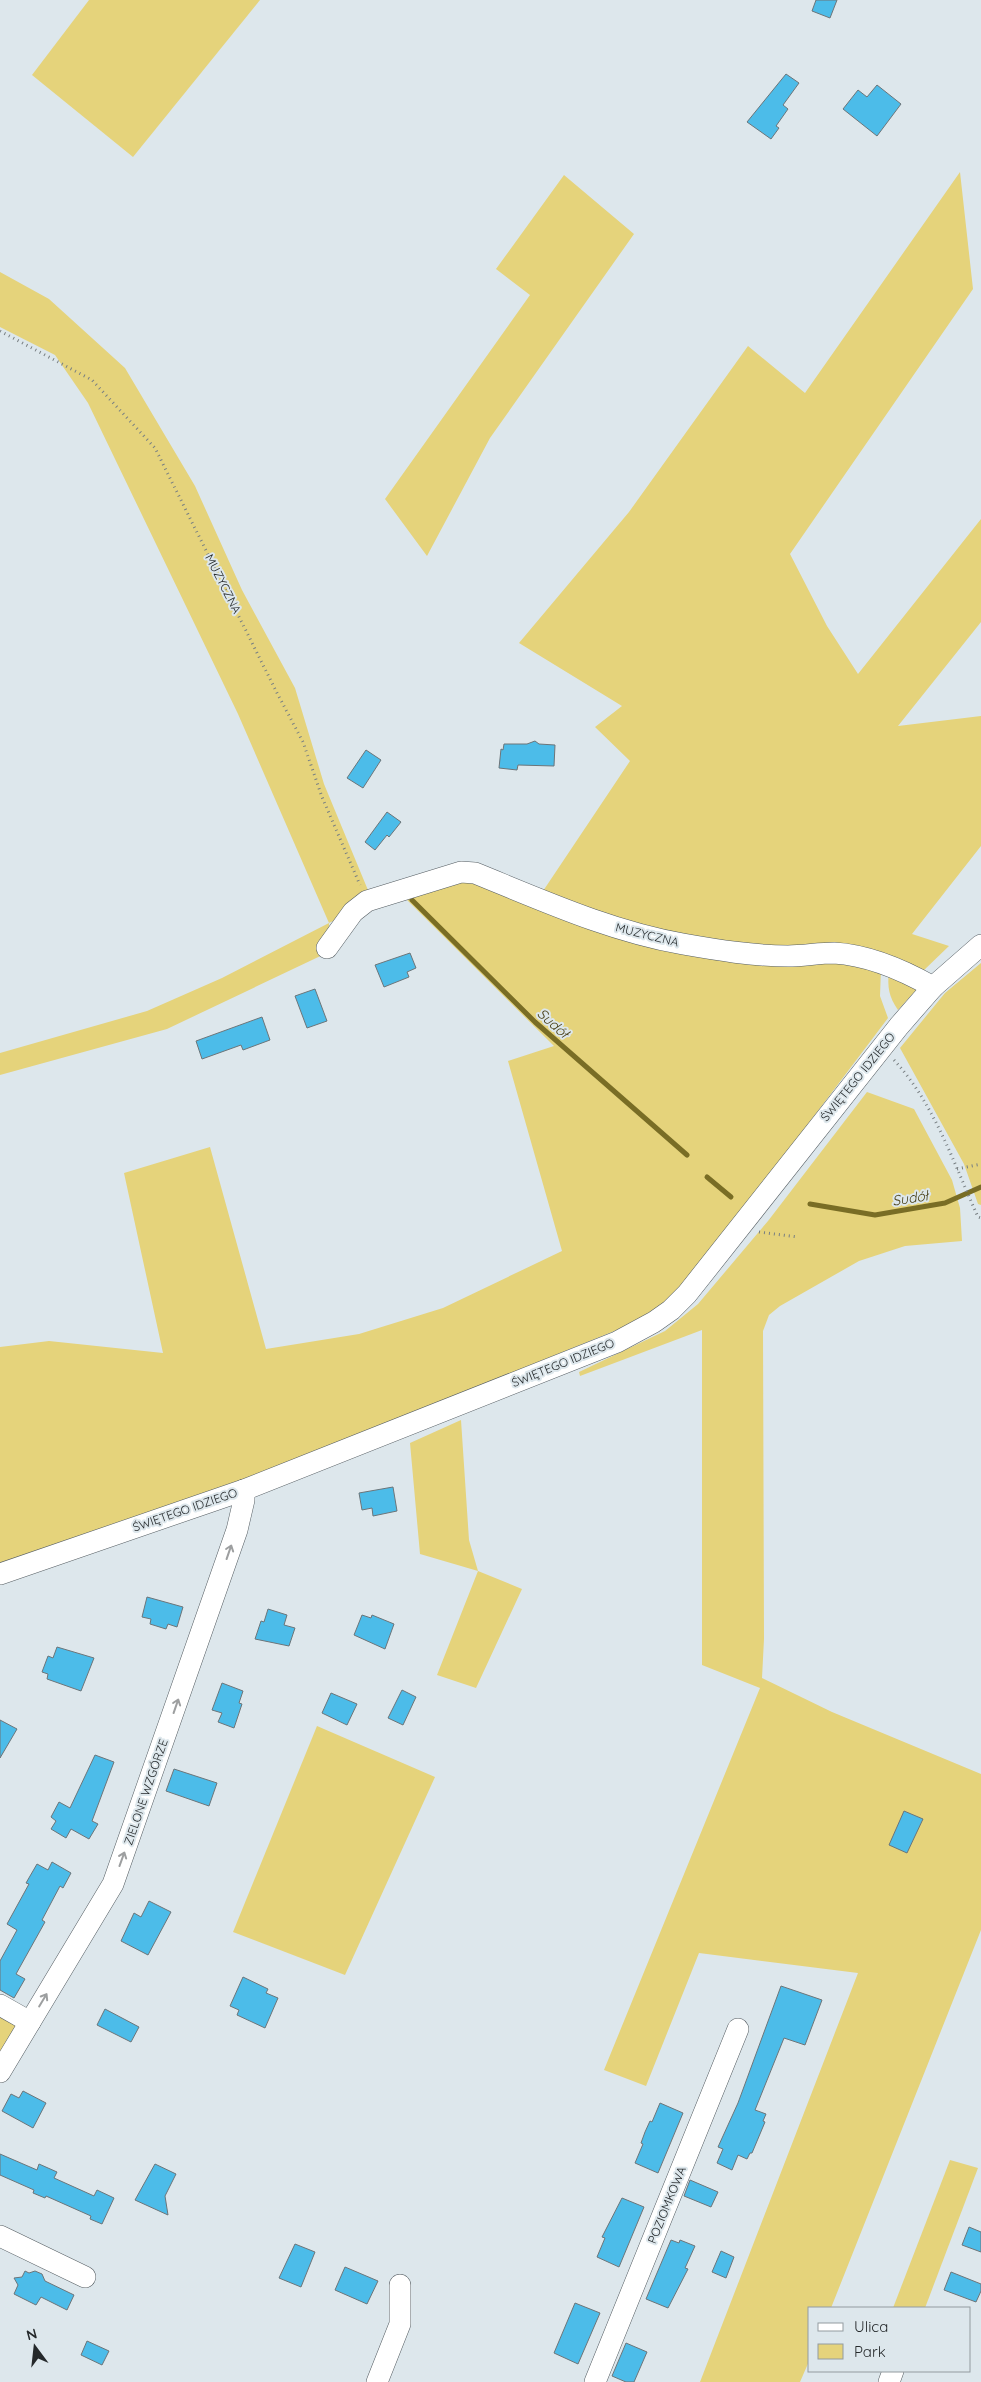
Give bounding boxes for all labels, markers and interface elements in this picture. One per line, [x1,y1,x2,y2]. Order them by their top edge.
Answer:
street label: MUZYCZNA [202,552,245,616]
street label: MUZYCZNA [614,919,681,950]
water label: Sudół [534,1004,574,1043]
street label: ŚWIĘTEGO IDZIEGO [817,1029,898,1124]
water label: Sudół [891,1186,931,1210]
street label: ŚWIĘTEGO IDZIEGO [509,1335,616,1390]
street label: ŚWIĘTEGO IDZIEGO [131,1485,239,1534]
one-way arrow [225,1545,234,1560]
one-way arrow [172,1698,181,1714]
street label: ZIELONE WZGÓRZE [120,1737,171,1847]
one-way arrow [118,1852,127,1867]
one-way arrow [39,1994,49,2008]
street label: POZIOMKOWA [644,2164,689,2246]
legend [808,2307,971,2372]
text: Ulica [854,2317,888,2336]
north arrow [10,2322,60,2372]
text: N [24,2324,39,2344]
text: Park [854,2342,886,2361]

